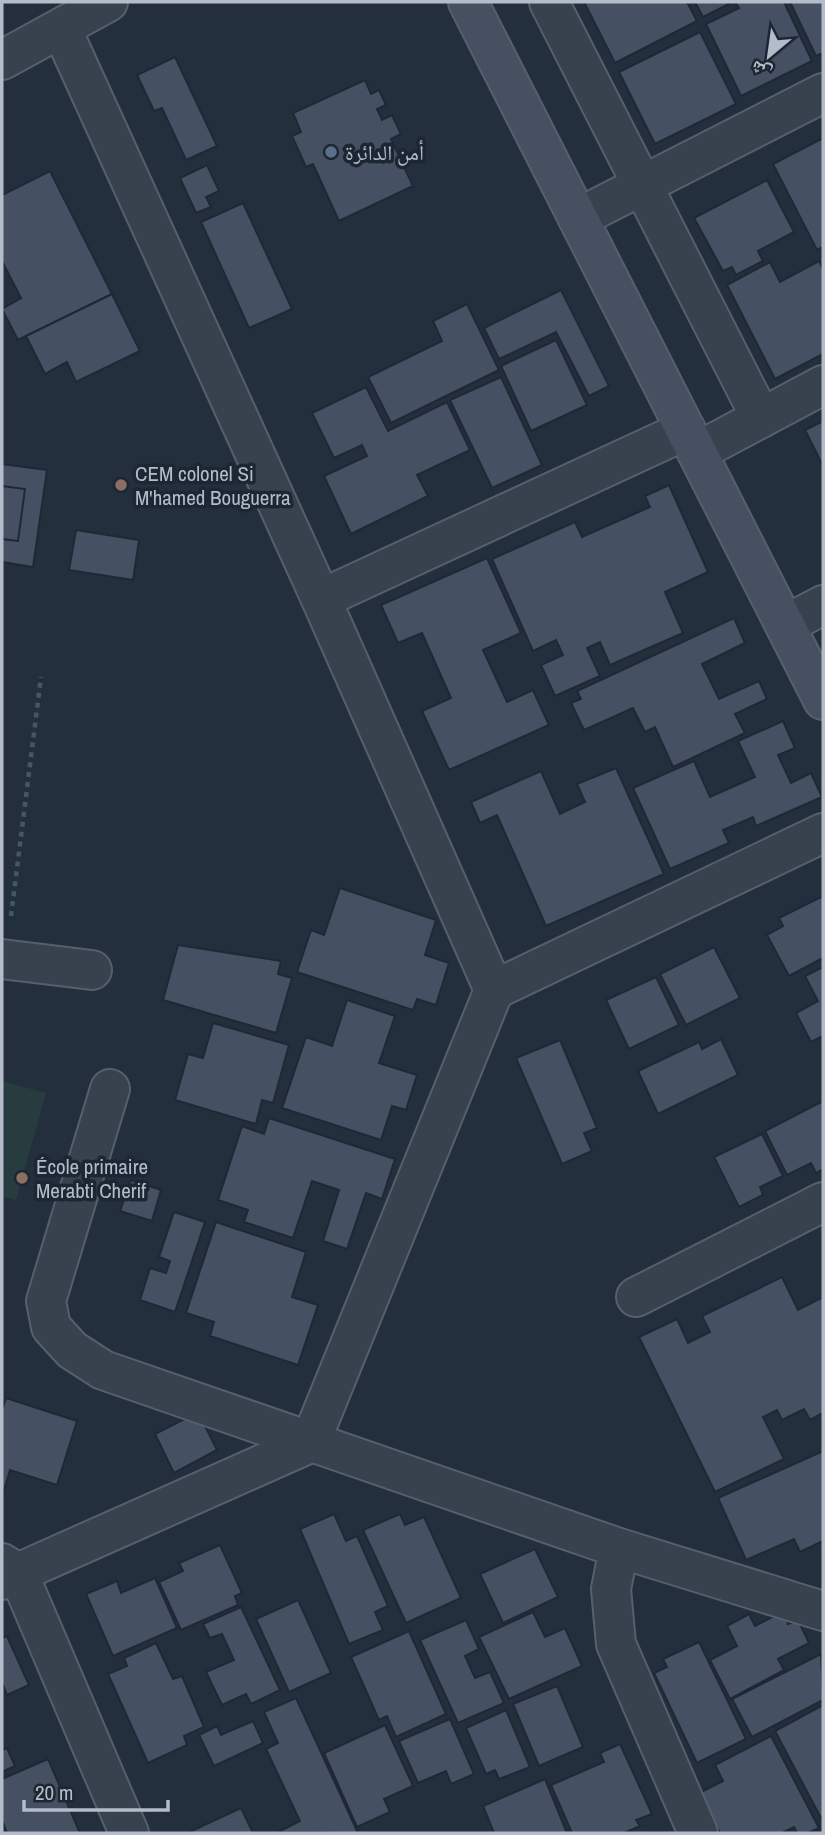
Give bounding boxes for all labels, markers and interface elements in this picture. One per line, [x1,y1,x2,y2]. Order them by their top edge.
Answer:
north arrow [734,21,804,91]
text: ش [746,55,776,87]
place label: أمن الدائرة [345,138,424,167]
marker: أمن الدائرة [323,144,339,160]
place label: CEM colonel Si M'hamed Bouguerra [135,459,291,512]
marker: CEM colonel Si M'hamed Bouguerra [113,477,129,493]
place label: École primaire Merabti Cherif [36,1152,148,1205]
marker: École primaire Merabti Cherif [14,1170,30,1186]
scale bar [24,1769,168,1813]
text: 20 m [35,1778,73,1807]

